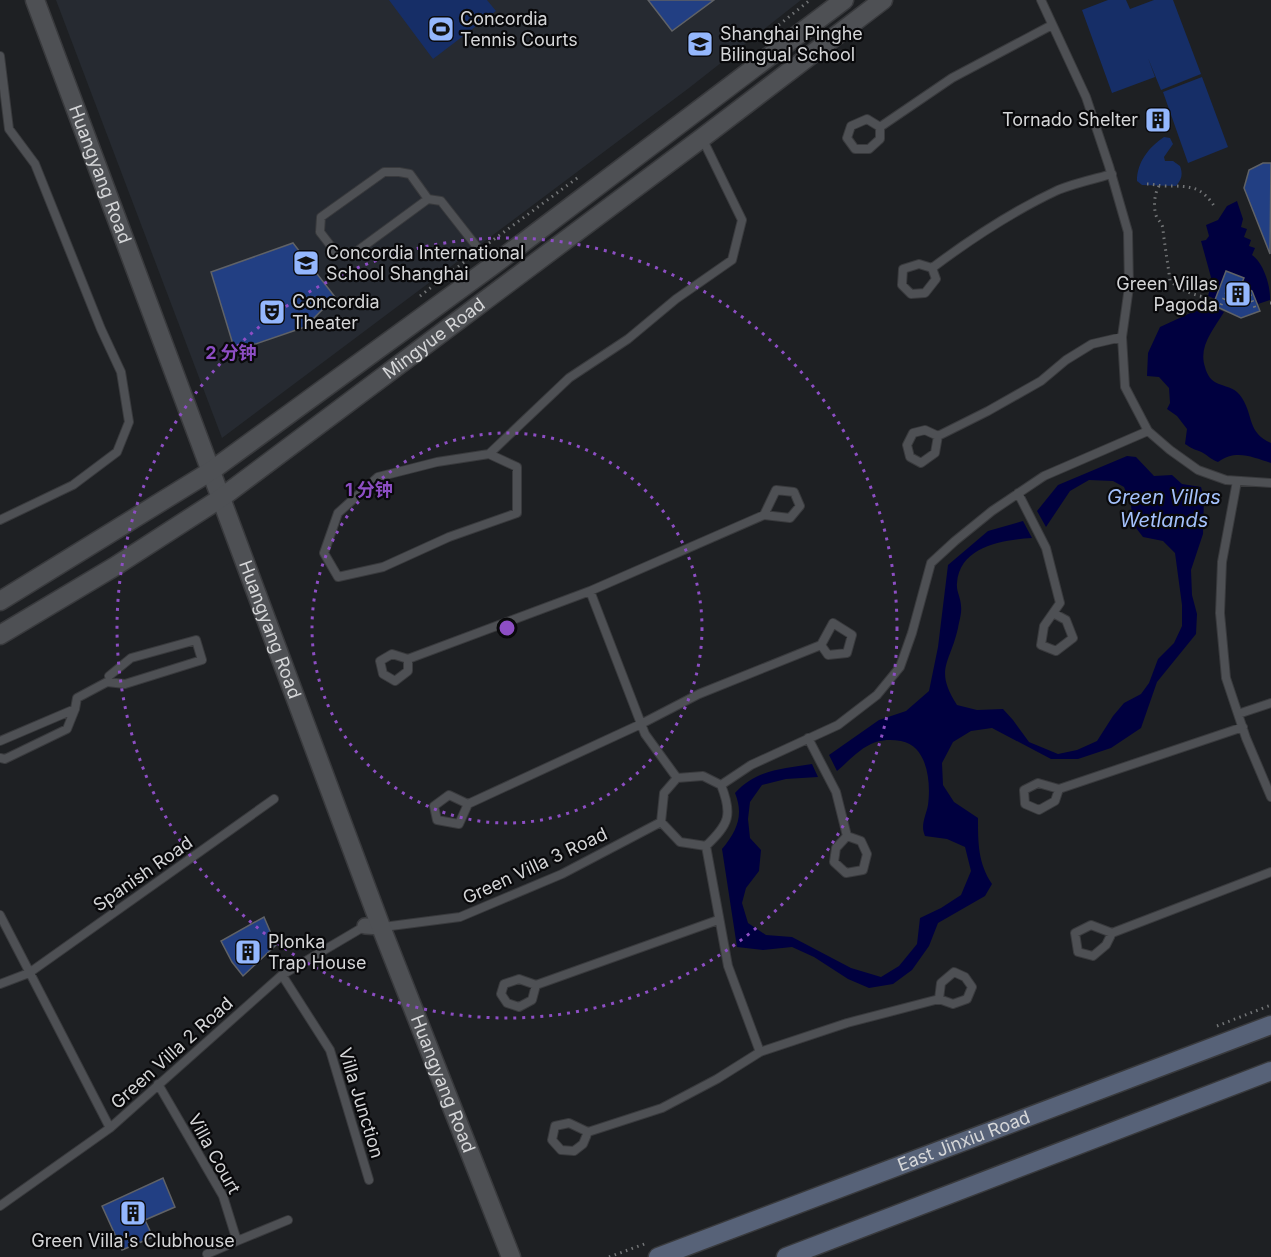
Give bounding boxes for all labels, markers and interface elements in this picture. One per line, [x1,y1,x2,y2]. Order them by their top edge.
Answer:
place label: Concordia Tennis Courts [460,8,578,50]
sports icon: Concordia Tennis Courts [426,14,456,44]
place label: Shanghai Pinghe Bilingual School [720,23,863,65]
school or university icon: Shanghai Pinghe Bilingual School [685,29,715,59]
street label: Huangyang Road [65,102,136,246]
building icon: Tornado Shelter [1143,105,1173,135]
place label: Tornado Shelter [1002,109,1138,130]
place label: Concordia International School Shanghai [326,242,524,284]
school or university icon: Concordia International School Shanghai [291,248,321,278]
place label: Green Villas Pagoda [1116,273,1218,315]
building icon: Green Villas Pagoda [1223,279,1253,309]
place label: Concordia Theater [292,291,380,333]
street label: Mingyue Road [378,293,489,383]
theatre icon: Concordia Theater [257,297,287,327]
text: 2 分钟 [205,342,257,363]
text: 1 分钟 [345,479,393,500]
water label: Green Villas Wetlands [1107,485,1221,532]
street label: Huangyang Road [235,557,306,702]
centre of rings [497,618,517,638]
street label: Green Villa 3 Road [459,823,610,908]
street label: Spanish Road [89,832,196,916]
place label: Plonka Trap House [268,931,366,973]
building icon: Plonka Trap House [233,937,263,967]
street label: Green Villa 2 Road [106,992,237,1113]
street label: Huangyang Road [407,1012,480,1155]
street label: Villa Junction [335,1045,388,1161]
street label: East Jinxiu Road [894,1106,1033,1175]
street label: Villa Court [184,1110,245,1198]
building icon: Green Villa's Clubhouse [118,1198,148,1228]
place label: Green Villa's Clubhouse [31,1230,235,1251]

